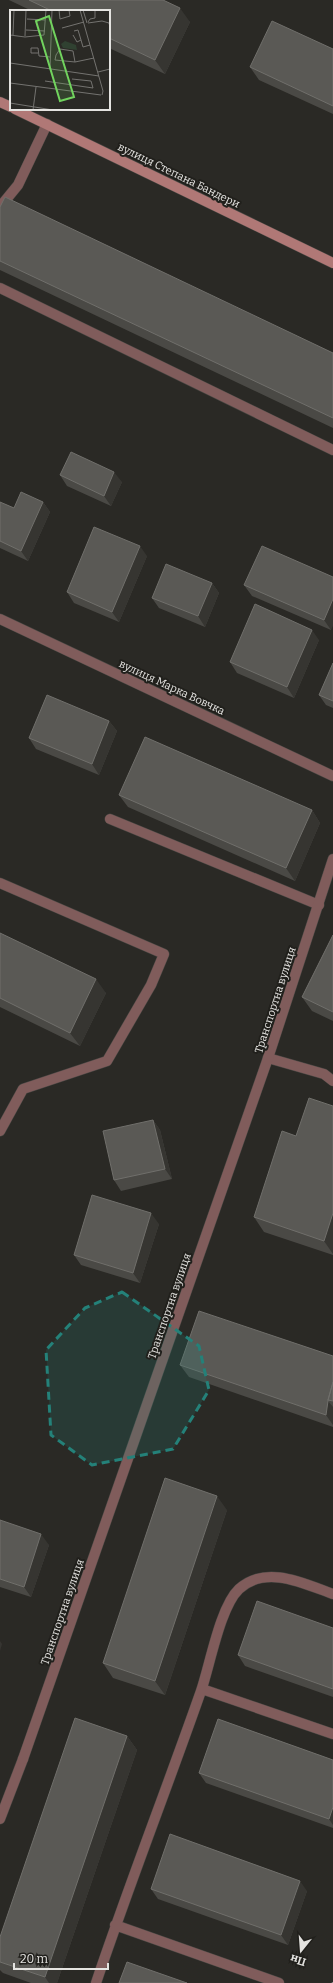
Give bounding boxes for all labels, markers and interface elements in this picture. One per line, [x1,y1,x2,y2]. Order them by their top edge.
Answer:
inset map [10,10,110,110]
street label: вулиця Степана Бандери [116,140,242,211]
street label: вулиця Марка Вовчка [117,657,227,718]
street label: Транспортна вулиця [252,945,299,1055]
street label: Транспортна вулиця [145,1252,194,1361]
street label: Транспортна вулиця [38,1558,87,1667]
north arrow [281,1931,321,1971]
scale bar [14,1945,108,1971]
text: Пн [288,1951,308,1969]
text: 20 m [20,1952,49,1966]

